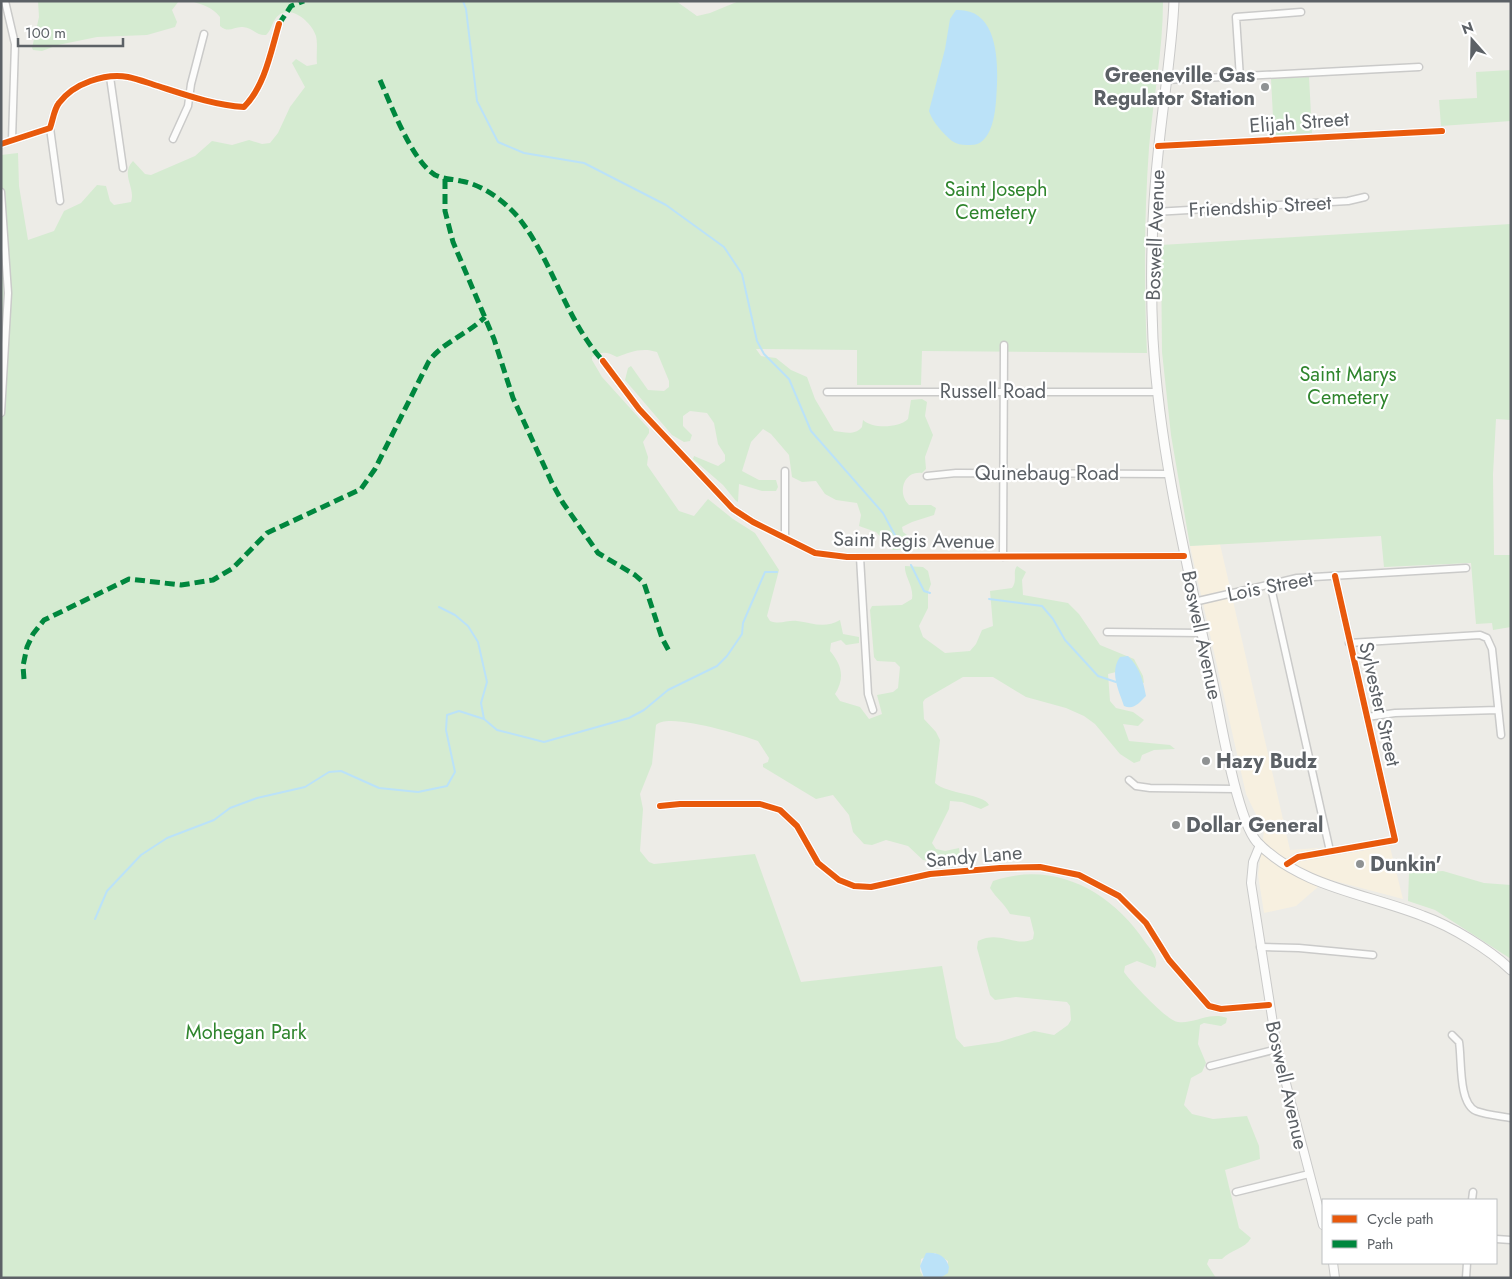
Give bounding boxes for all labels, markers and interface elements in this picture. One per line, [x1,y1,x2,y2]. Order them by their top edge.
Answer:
scale bar [18,15,122,47]
north arrow [1447,15,1497,65]
text: N [1459,16,1476,39]
text: 100 m [25,22,66,44]
place label: Greeneville Gas Regulator Station [1094,61,1255,113]
marker: Greeneville Gas Regulator Station [1259,81,1271,93]
street label: Elijah Street [1248,105,1350,140]
street label: Boswell Avenue [1139,169,1172,301]
park label: Saint Joseph Cemetery [944,175,1048,227]
street label: Friendship Street [1188,188,1332,225]
park label: Saint Marys Cemetery [1299,360,1397,412]
street label: Russell Road [940,377,1046,406]
street label: Quinebaug Road [975,459,1119,488]
street label: Saint Regis Avenue [833,525,995,556]
street label: Lois Street [1225,564,1316,609]
street label: Boswell Avenue [1174,568,1229,702]
street label: Sylvester Street [1351,639,1408,769]
place label: Hazy Budz [1216,747,1318,776]
marker: Hazy Budz [1200,755,1212,767]
place label: Dollar General [1186,811,1323,840]
marker: Dollar General [1170,819,1182,831]
street label: Sandy Lane [925,838,1023,875]
place label: Dunkin' [1370,850,1442,879]
marker: Dunkin' [1354,858,1366,870]
park label: Mohegan Park [185,1018,307,1047]
street label: Boswell Avenue [1258,1018,1315,1152]
legend [1322,1199,1497,1264]
text: Cycle path [1367,1208,1434,1230]
text: Path [1367,1233,1393,1255]

